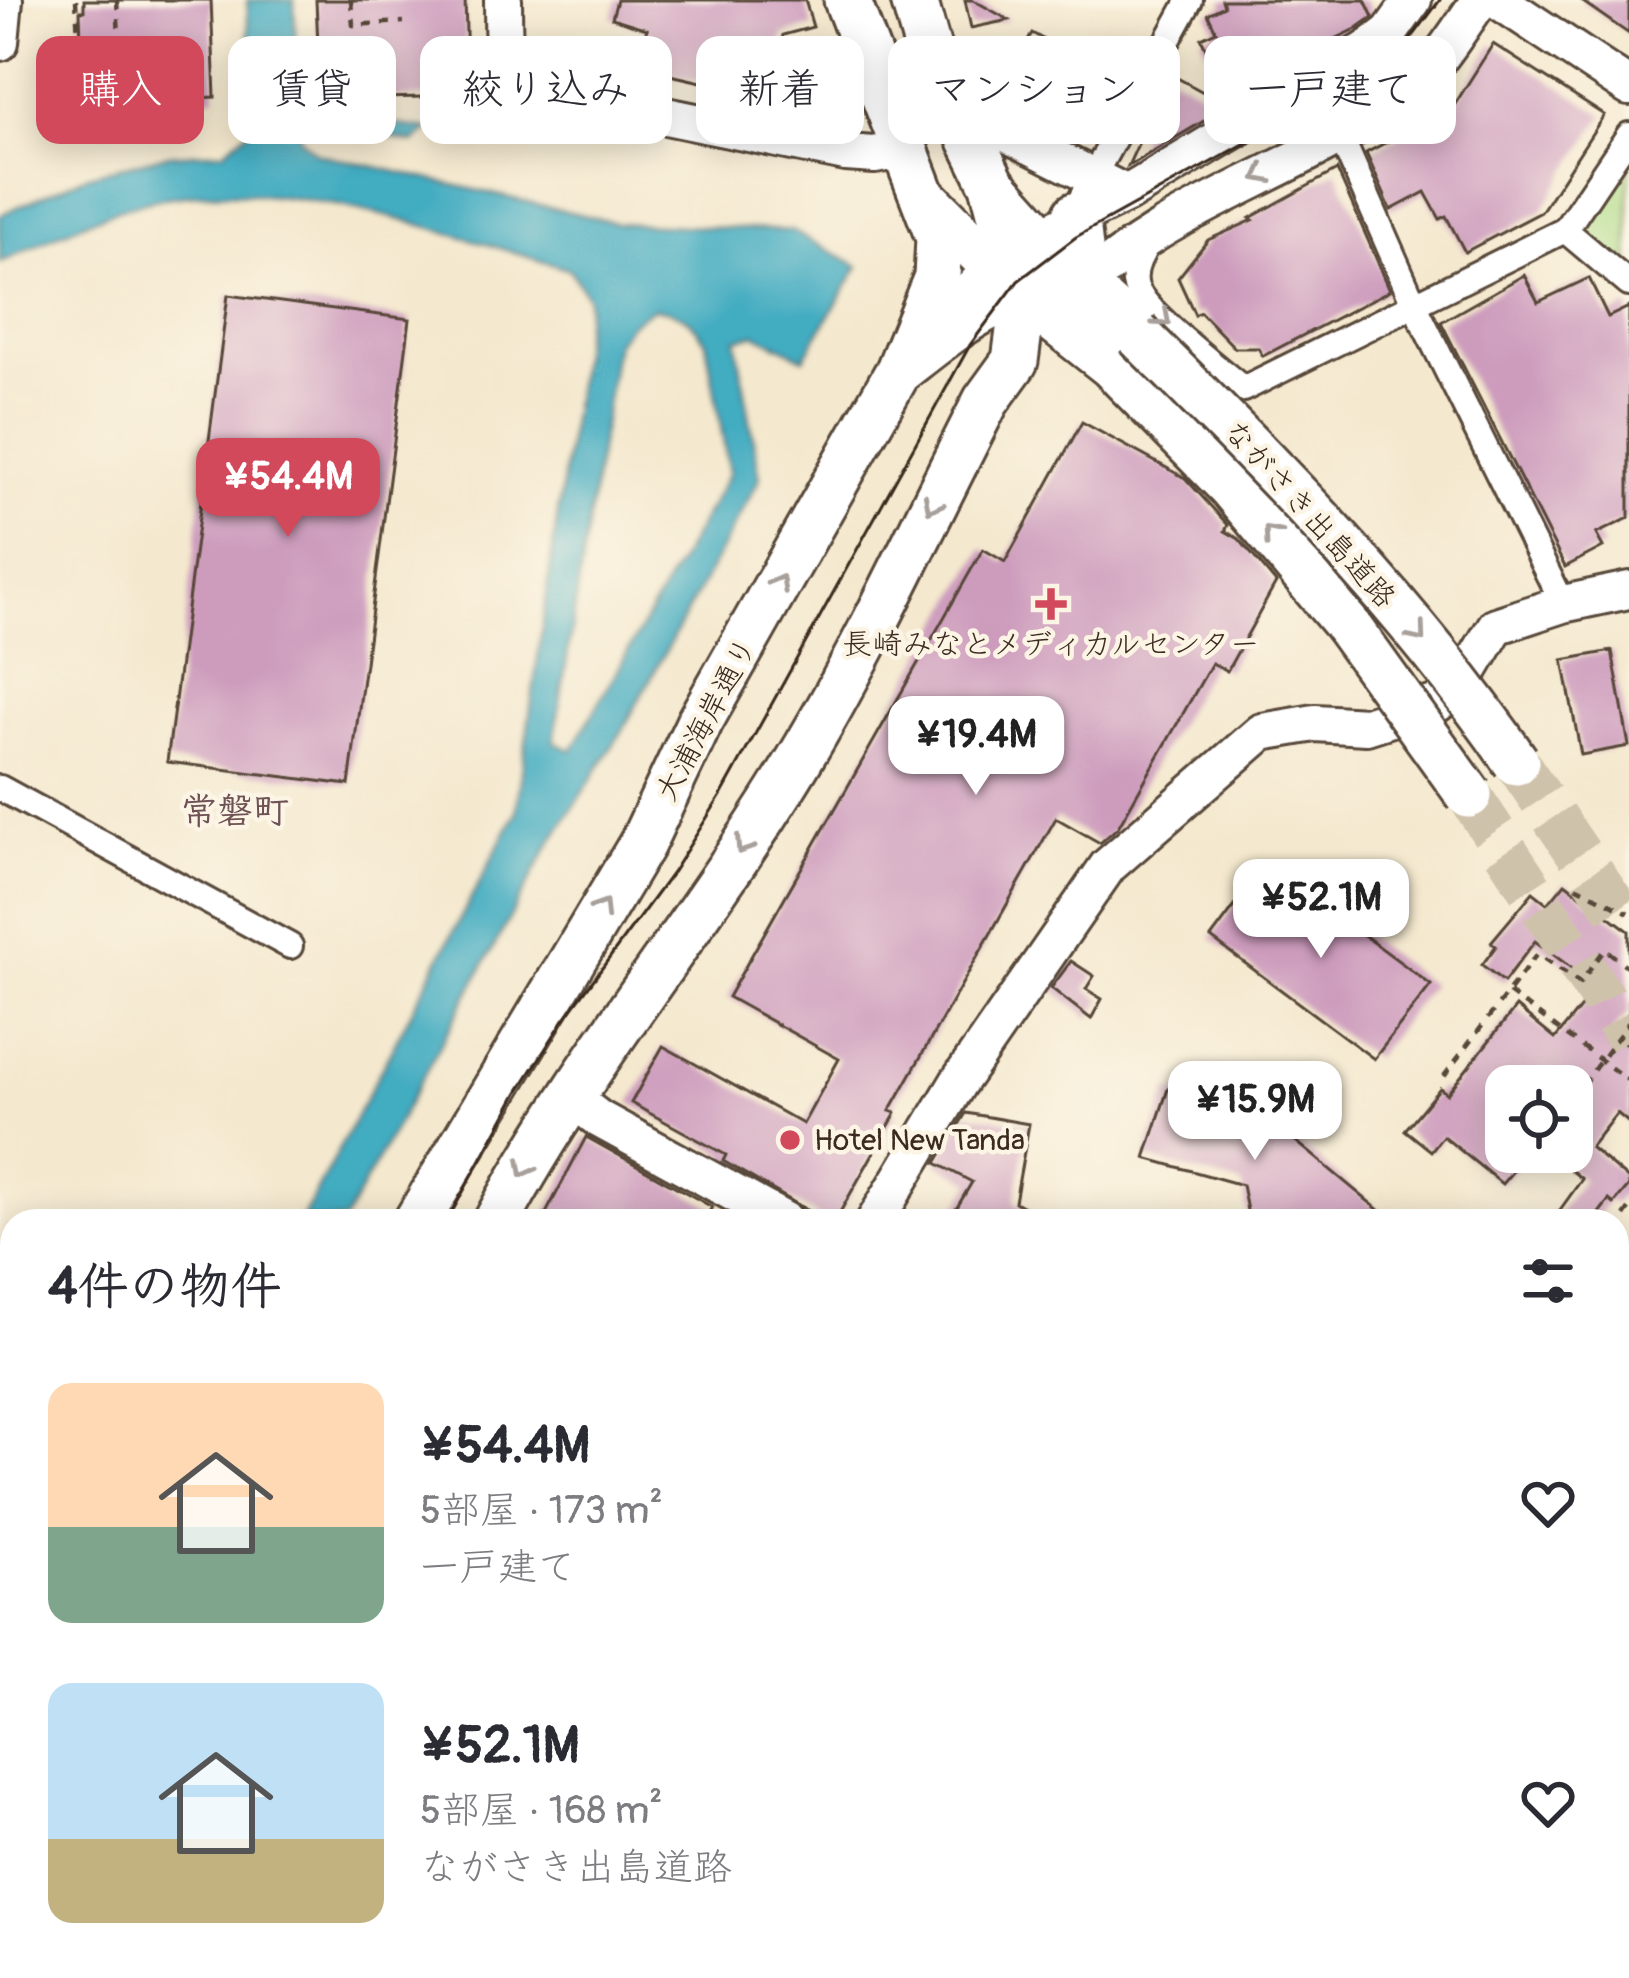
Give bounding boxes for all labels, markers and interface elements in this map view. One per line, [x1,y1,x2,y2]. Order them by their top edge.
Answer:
chip: 購入 [36,36,204,144]
chip: 賃貸 [228,36,396,144]
chip: 絞り込み [420,36,672,144]
chip: 新着 [696,36,864,144]
chip: マンション [888,36,1180,144]
chip: 一戸建て [1204,36,1456,144]
one-way arrow [1254,161,1275,184]
one-way arrow [1149,305,1171,326]
street label: ながさき出島道路 [1216,413,1404,616]
pin: ¥54.4M [190,438,386,540]
text: ¥54.4M [223,452,353,501]
one-way arrow [924,493,947,515]
one-way arrow [1264,526,1286,548]
one-way arrow [764,574,787,596]
marker: 長崎みなとメディカルセンター [1035,588,1067,620]
one-way arrow [1404,620,1426,642]
place label: 長崎みなとメディカルセンター [842,626,1260,663]
street label: 大浦海岸通り [648,631,765,807]
pin: ¥19.4M [878,696,1074,798]
text: ¥19.4M [915,710,1037,759]
district label: 常磐町 [181,789,289,834]
one-way arrow [735,833,758,855]
pin: ¥52.1M [1223,859,1419,961]
text: ¥52.1M [1260,873,1382,922]
one-way arrow [588,899,610,921]
pin: ¥15.9M [1157,1061,1353,1163]
map controls [1485,1065,1593,1173]
button: locate [1485,1065,1593,1173]
text: ¥15.9M [1195,1075,1315,1124]
place label: Hotel New Tanda [814,1122,1025,1159]
marker: Hotel New Tanda [777,1127,803,1153]
one-way arrow [516,1156,539,1177]
icon: filters [1515,1248,1581,1314]
text: 4件の物件 [48,1255,282,1319]
text: ¥54.4M [420,1414,590,1478]
icon: home [144,1431,288,1575]
icon: heart [1515,1470,1581,1536]
text: 5部屋 · 173 m² [420,1486,663,1535]
text: 一戸建て [420,1543,576,1592]
text: ¥52.1M [420,1714,579,1778]
icon: home [144,1731,288,1875]
icon: heart [1515,1770,1581,1836]
text: 5部屋 · 168 m² [420,1786,663,1835]
text: ながさき出島道路 [420,1843,732,1892]

